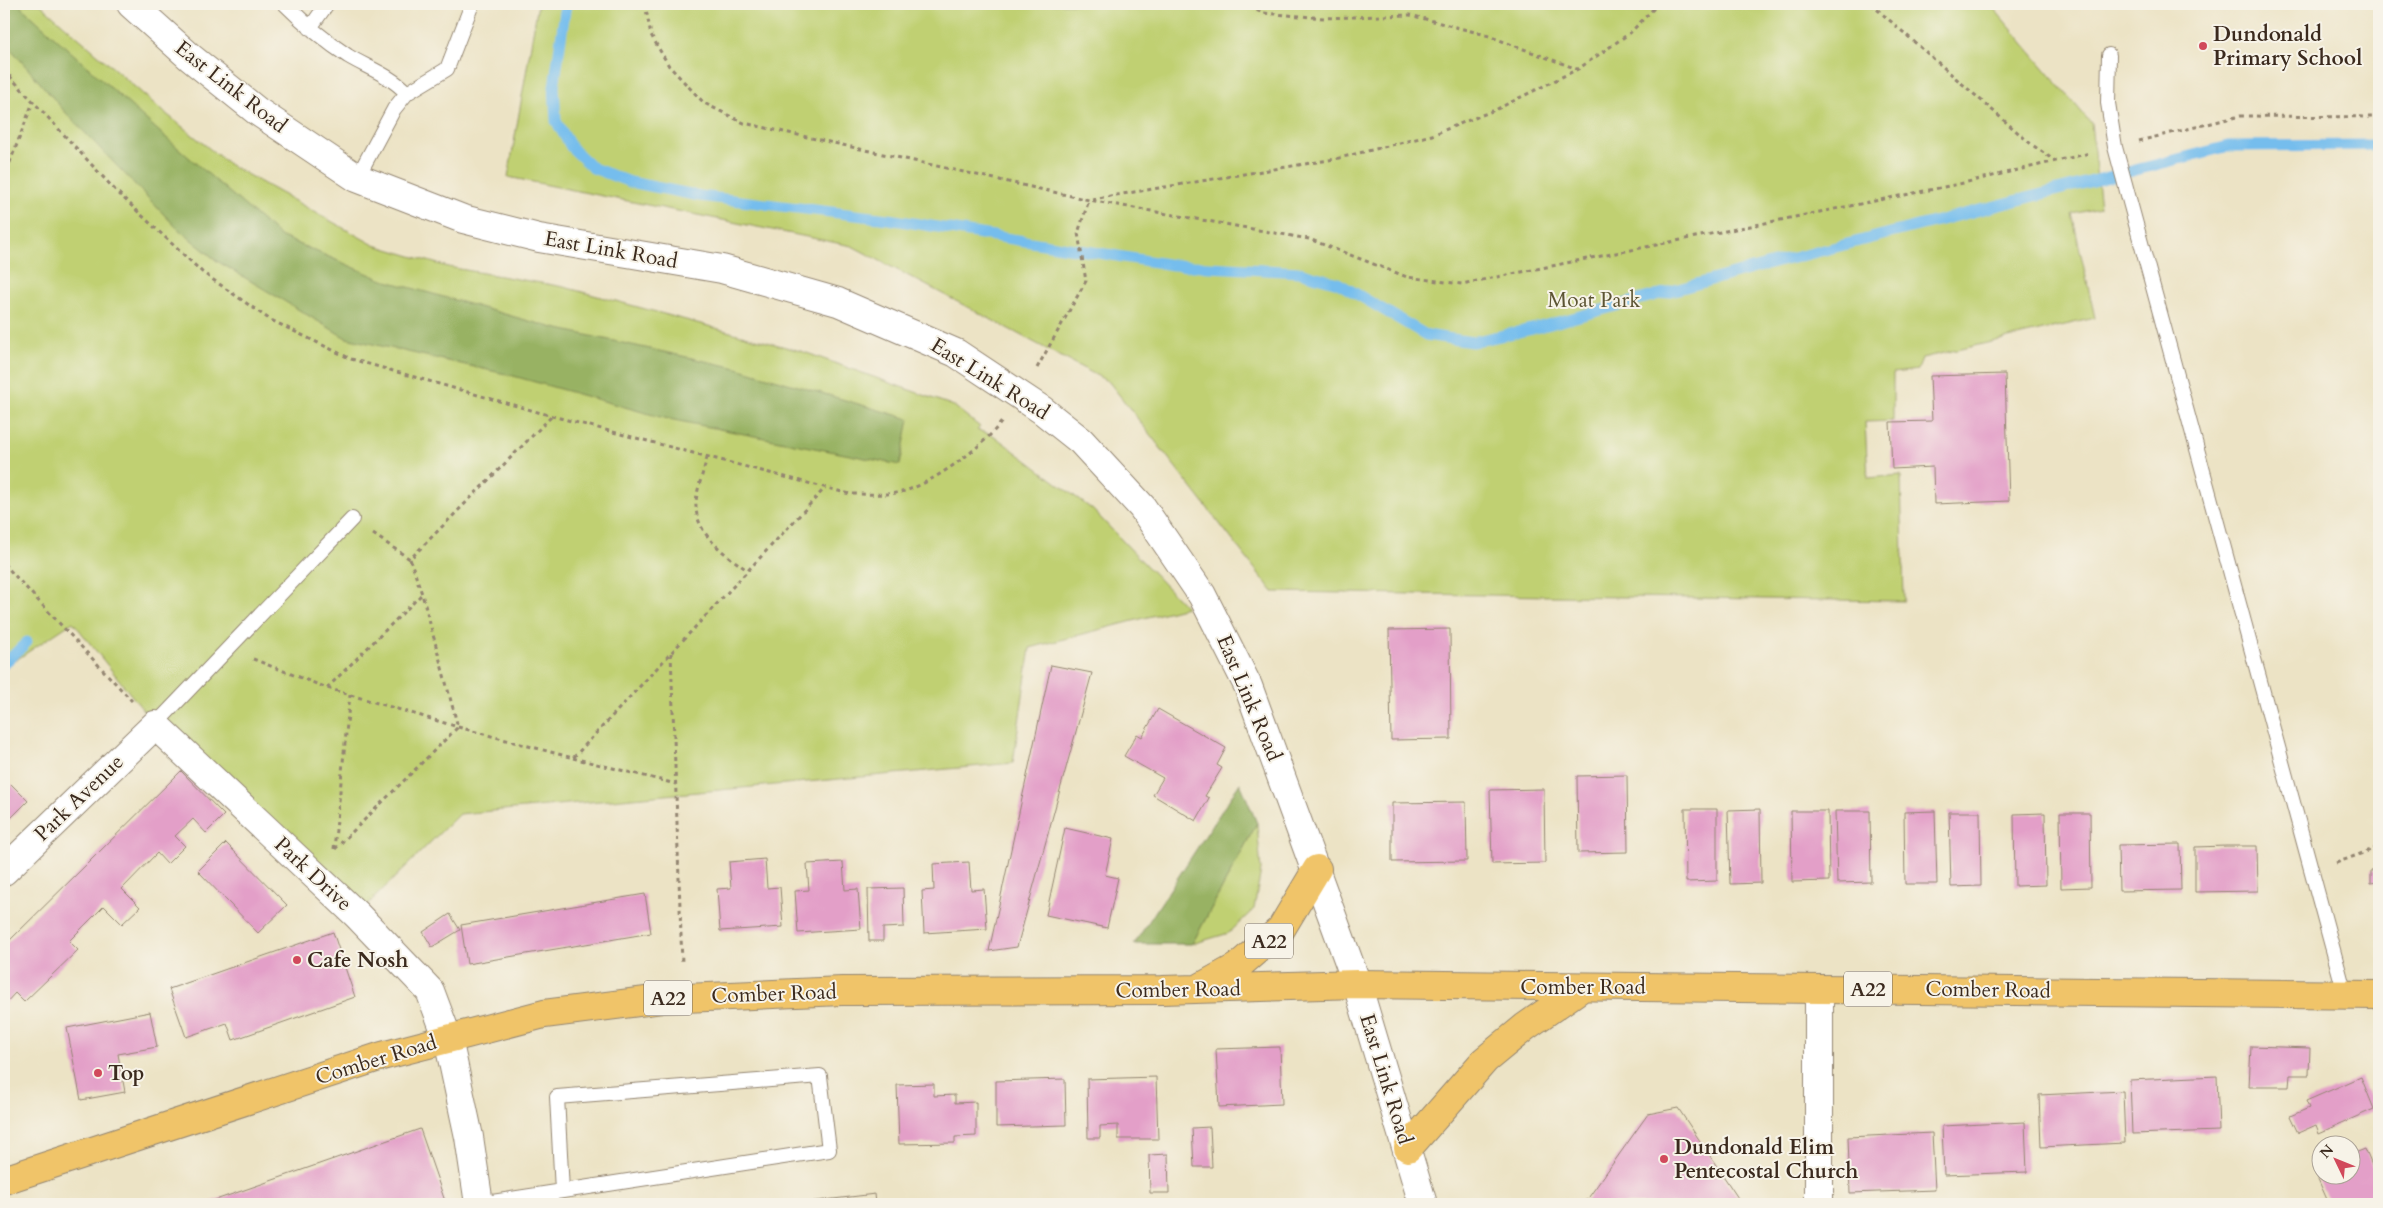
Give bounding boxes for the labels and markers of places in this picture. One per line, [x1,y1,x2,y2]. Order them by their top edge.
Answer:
place label: Dundonald Primary School [2213,20,2362,73]
marker: Dundonald Primary School [2197,40,2209,52]
place label: Cafe Nosh [307,946,408,975]
marker: Cafe Nosh [291,954,303,966]
place label: Top [108,1059,144,1088]
marker: Top [92,1067,104,1079]
place label: Dundonald Elim Pentecostal Church [1674,1133,1858,1186]
marker: Dundonald Elim Pentecostal Church [1658,1153,1670,1165]

